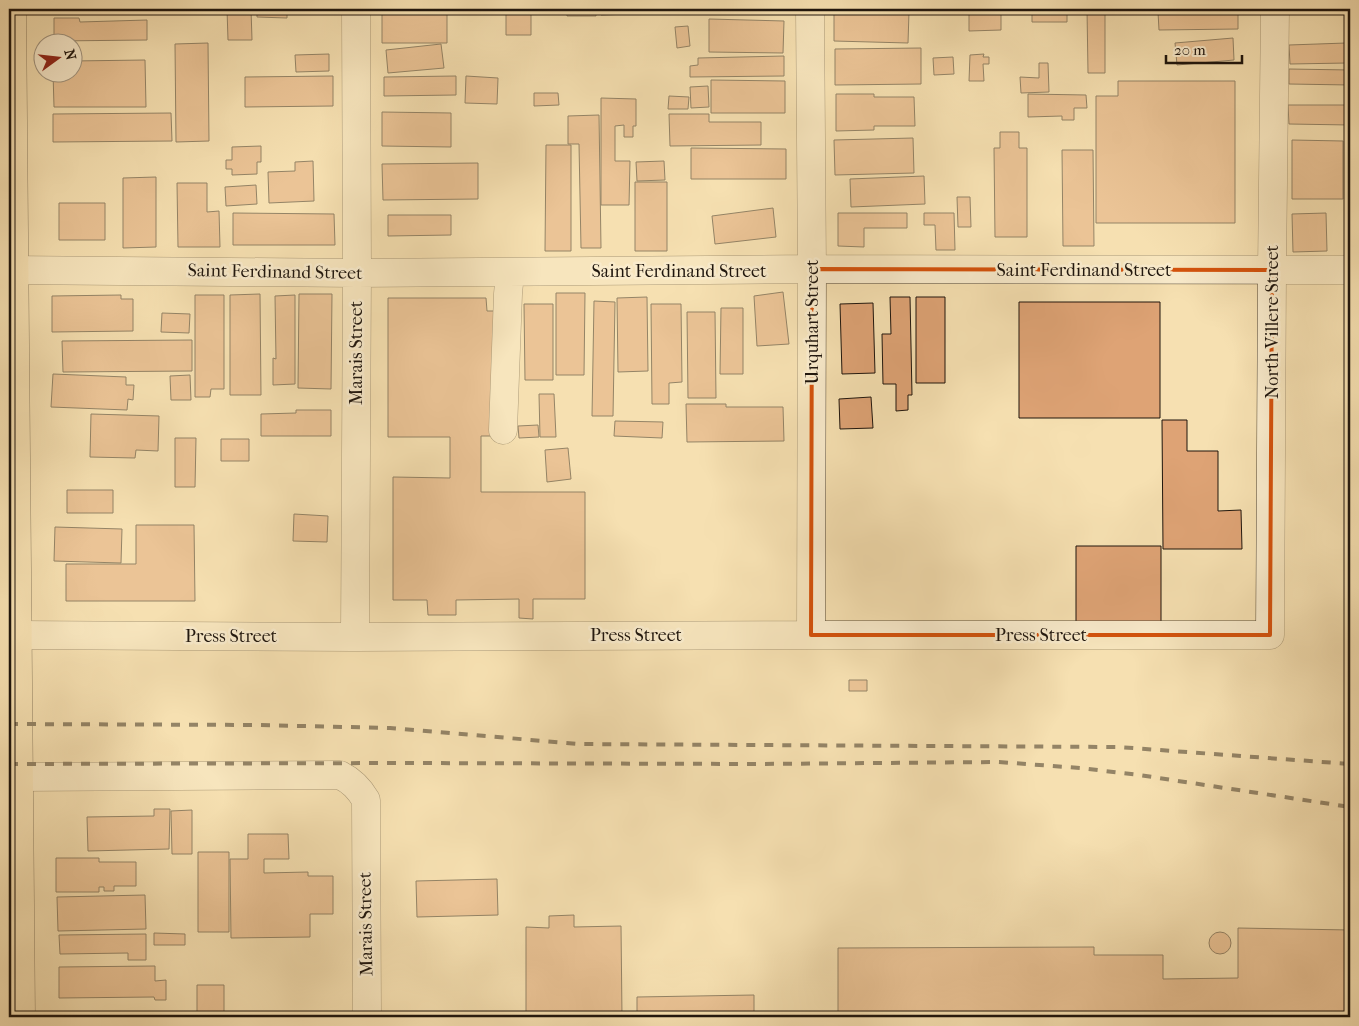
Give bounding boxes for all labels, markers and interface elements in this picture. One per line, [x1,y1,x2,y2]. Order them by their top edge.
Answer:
north arrow [32,32,82,82]
scale bar [1166,32,1243,64]
text: 20 m [1174,41,1206,59]
text: N [60,47,80,62]
street label: North Villere Street [1262,244,1283,399]
street label: Urquhart Street [802,259,823,385]
street label: Saint Ferdinand Street [187,260,363,284]
street label: Saint Ferdinand Street [997,260,1172,281]
street label: Saint Ferdinand Street [592,261,767,282]
street label: Marais Street [346,300,367,405]
street label: Press Street [590,625,683,646]
street label: Press Street [995,625,1088,646]
street label: Press Street [185,626,278,647]
street label: Marais Street [355,871,377,976]

